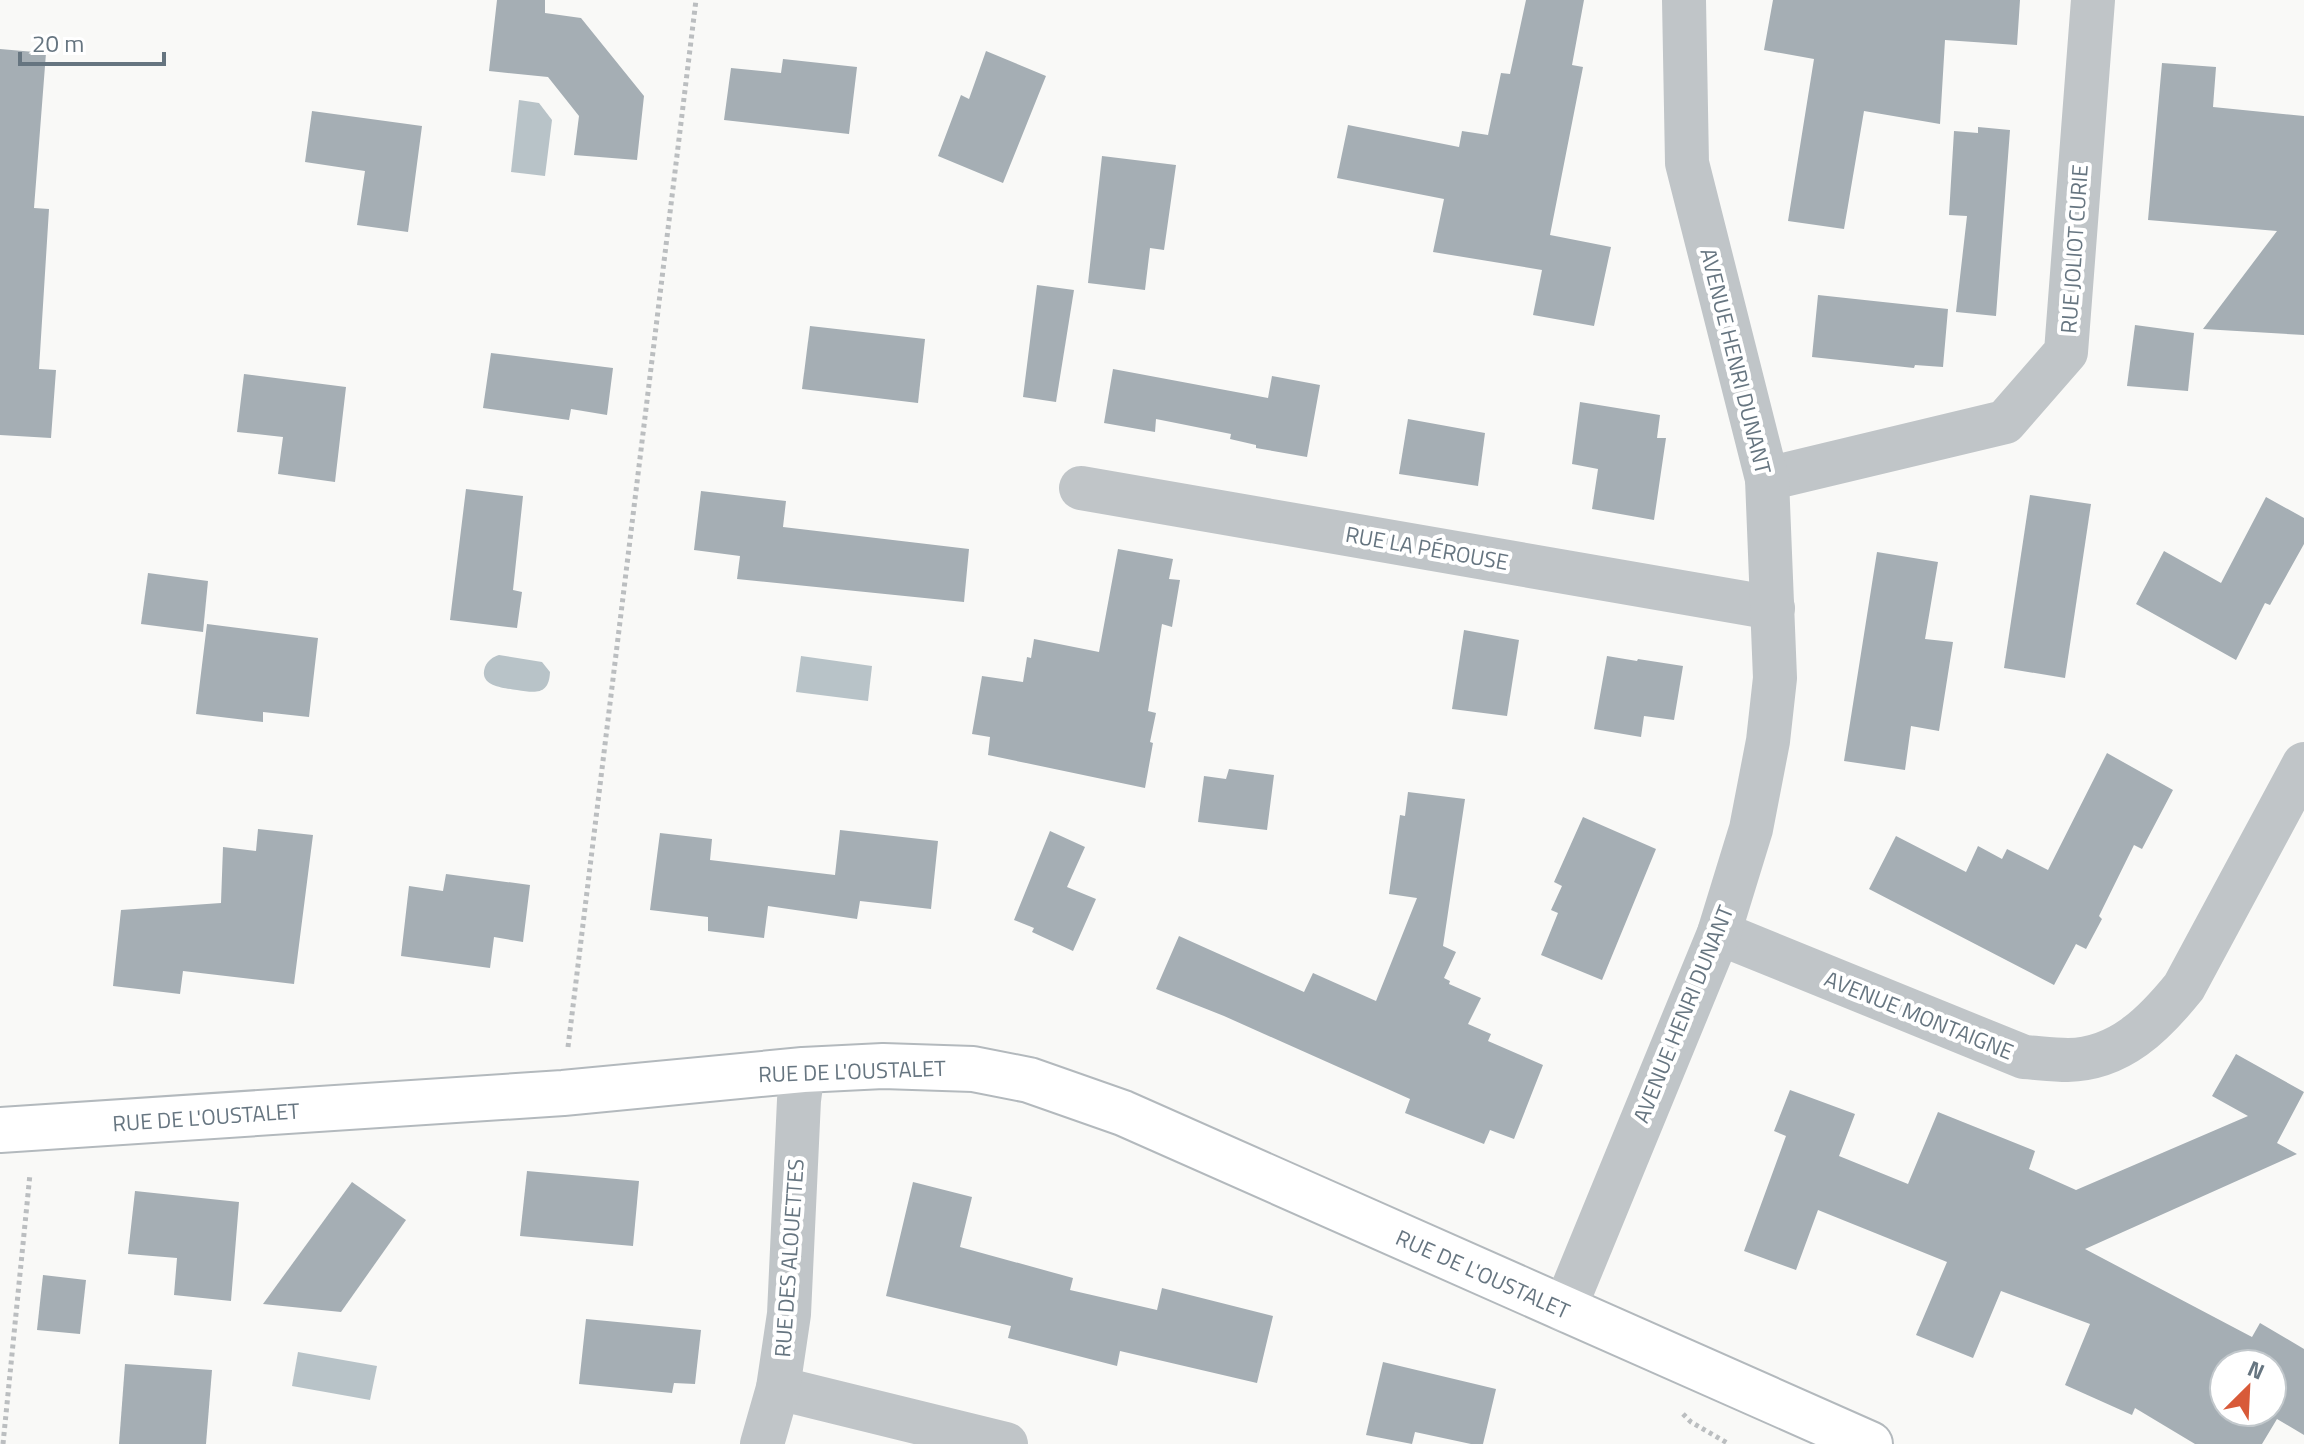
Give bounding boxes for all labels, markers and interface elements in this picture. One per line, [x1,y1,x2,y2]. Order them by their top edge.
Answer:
scale bar [20,16,164,66]
text: 20 m [32,25,84,61]
street label: RUE JOLIOT CURIE [2051,163,2097,335]
street label: AVENUE HENRI DUNANT [1691,244,1781,478]
street label: RUE LA PÉROUSE [1343,517,1511,579]
street label: AVENUE HENRI DUNANT [1624,900,1742,1128]
street label: AVENUE MONTAIGNE [1819,962,2019,1068]
street label: RUE DE L'OUSTALET [758,1051,947,1091]
street label: RUE DE L'OUSTALET [111,1093,301,1141]
street label: RUE DES ALOUETTES [765,1158,813,1358]
street label: RUE DE L'OUSTALET [1390,1220,1576,1328]
north arrow [2208,1348,2288,1428]
text: N [2242,1351,2270,1388]

